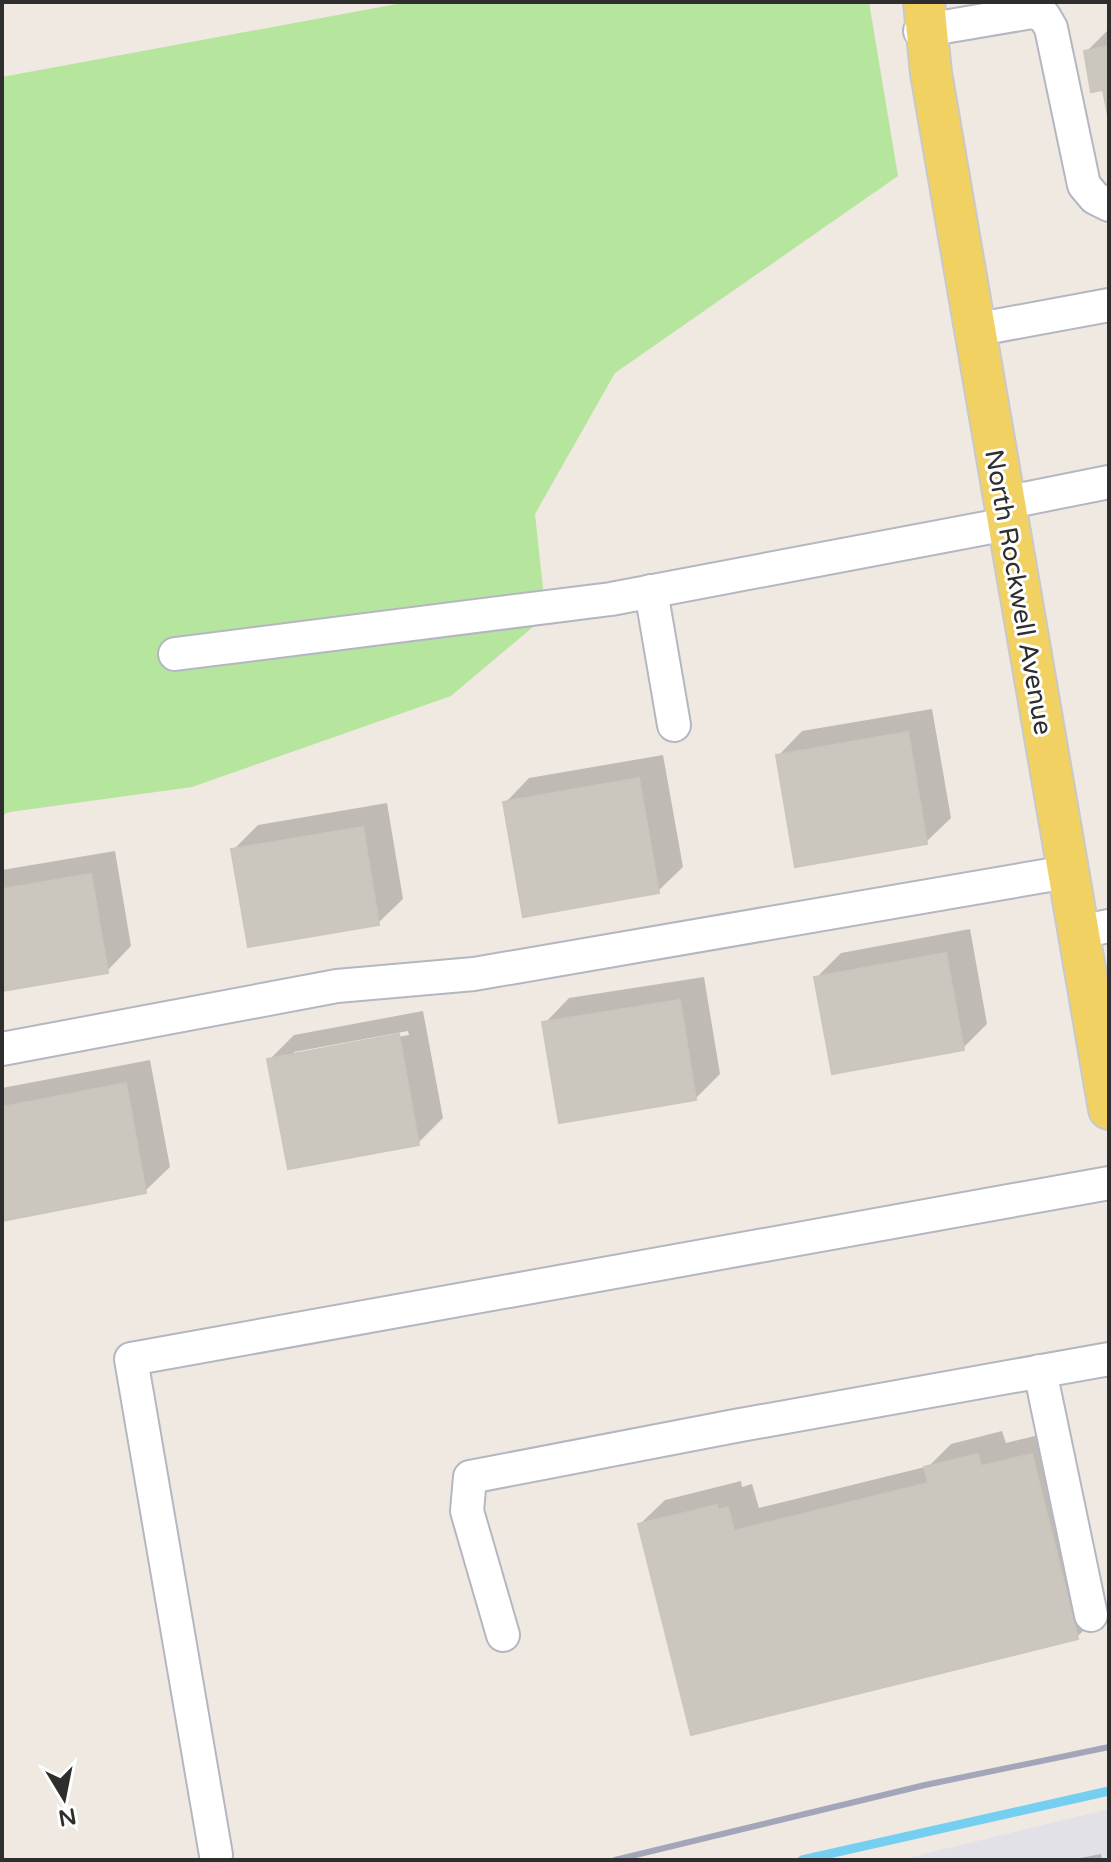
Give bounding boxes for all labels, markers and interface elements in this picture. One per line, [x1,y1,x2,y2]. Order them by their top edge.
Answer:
street label: North Rockwell Avenue [978,447,1059,737]
north arrow [24,1758,104,1838]
text: N [56,1802,78,1831]

